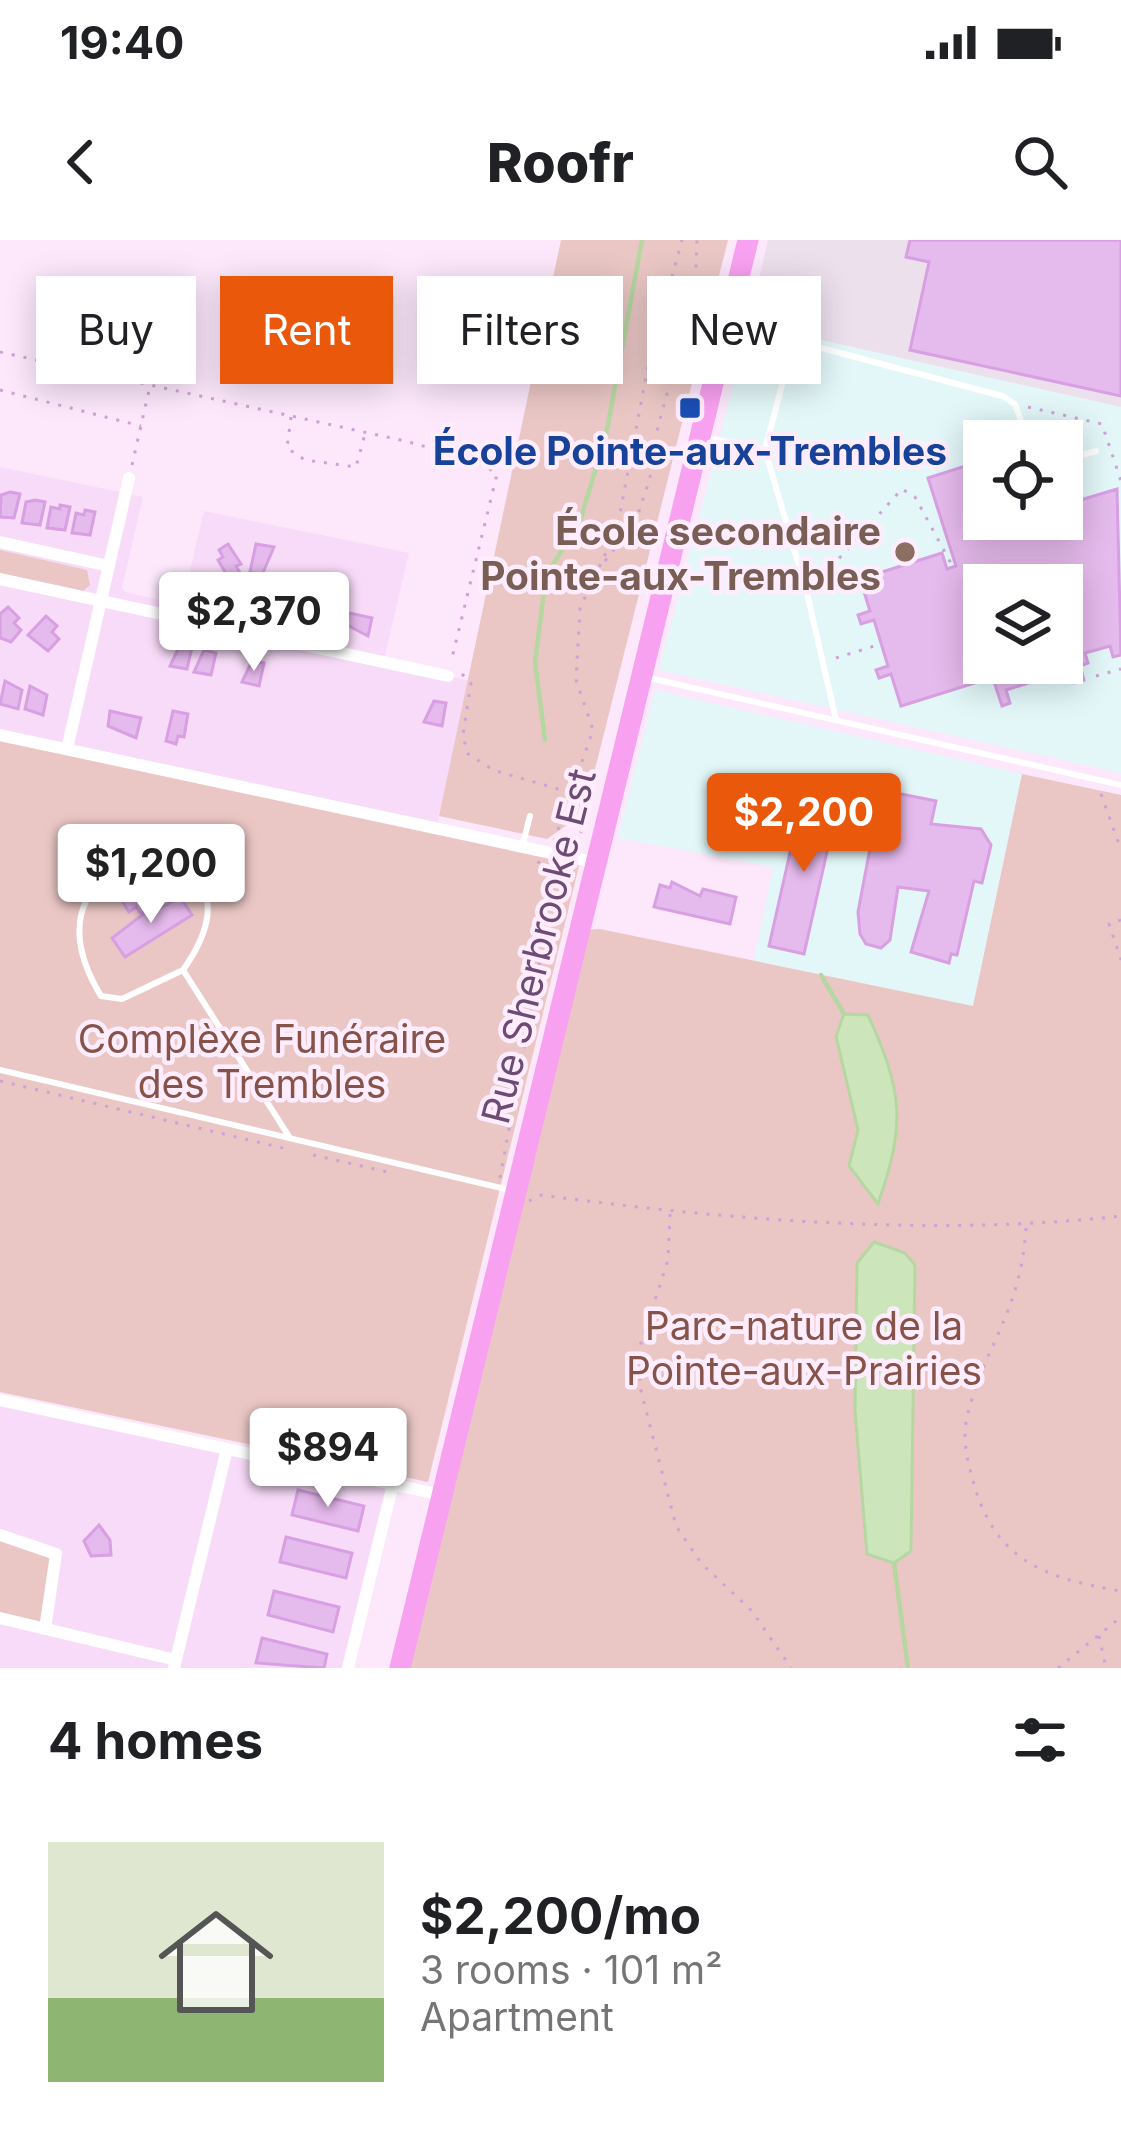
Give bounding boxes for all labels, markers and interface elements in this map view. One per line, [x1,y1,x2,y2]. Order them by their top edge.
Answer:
text: 19:40 [60,15,184,70]
icon: back [48,129,114,195]
icon: search [1007,129,1073,195]
text: Roofr [487,130,634,195]
chip: Buy [36,276,196,384]
chip: Rent [220,276,393,384]
chip: Filters [417,276,623,384]
chip: New [647,276,821,384]
marker: École Pointe-aux-Trembles [677,395,703,421]
map controls [963,420,1083,684]
button: locate [963,420,1083,540]
place label: École Pointe-aux-Trembles [433,427,947,474]
place label: École secondaire Pointe-aux-Trembles [480,507,881,599]
marker: École secondaire Pointe-aux-Trembles [892,539,918,565]
button: layers [963,564,1083,684]
pin: $2,370 [156,572,352,674]
text: $2,370 [186,587,322,634]
street label: Rue Sherbrooke Est [471,764,605,1128]
pin: $2,200 [706,773,902,875]
text: $2,200 [734,788,874,835]
pin: $1,200 [53,824,249,926]
text: $1,200 [85,839,217,886]
park label: Complèxe Funéraire des Trembles [78,1015,446,1107]
park label: Parc-nature de la Pointe-aux-Prairies [626,1302,982,1394]
pin: $894 [257,1408,399,1510]
text: $894 [277,1423,379,1470]
icon: filters [1007,1707,1073,1773]
text: 4 homes [48,1710,263,1771]
text: $2,200/mo [420,1885,701,1946]
icon: home [144,1890,288,2034]
text: 3 rooms · 101 m² [420,1946,722,1993]
text: Apartment [420,1993,614,2040]

